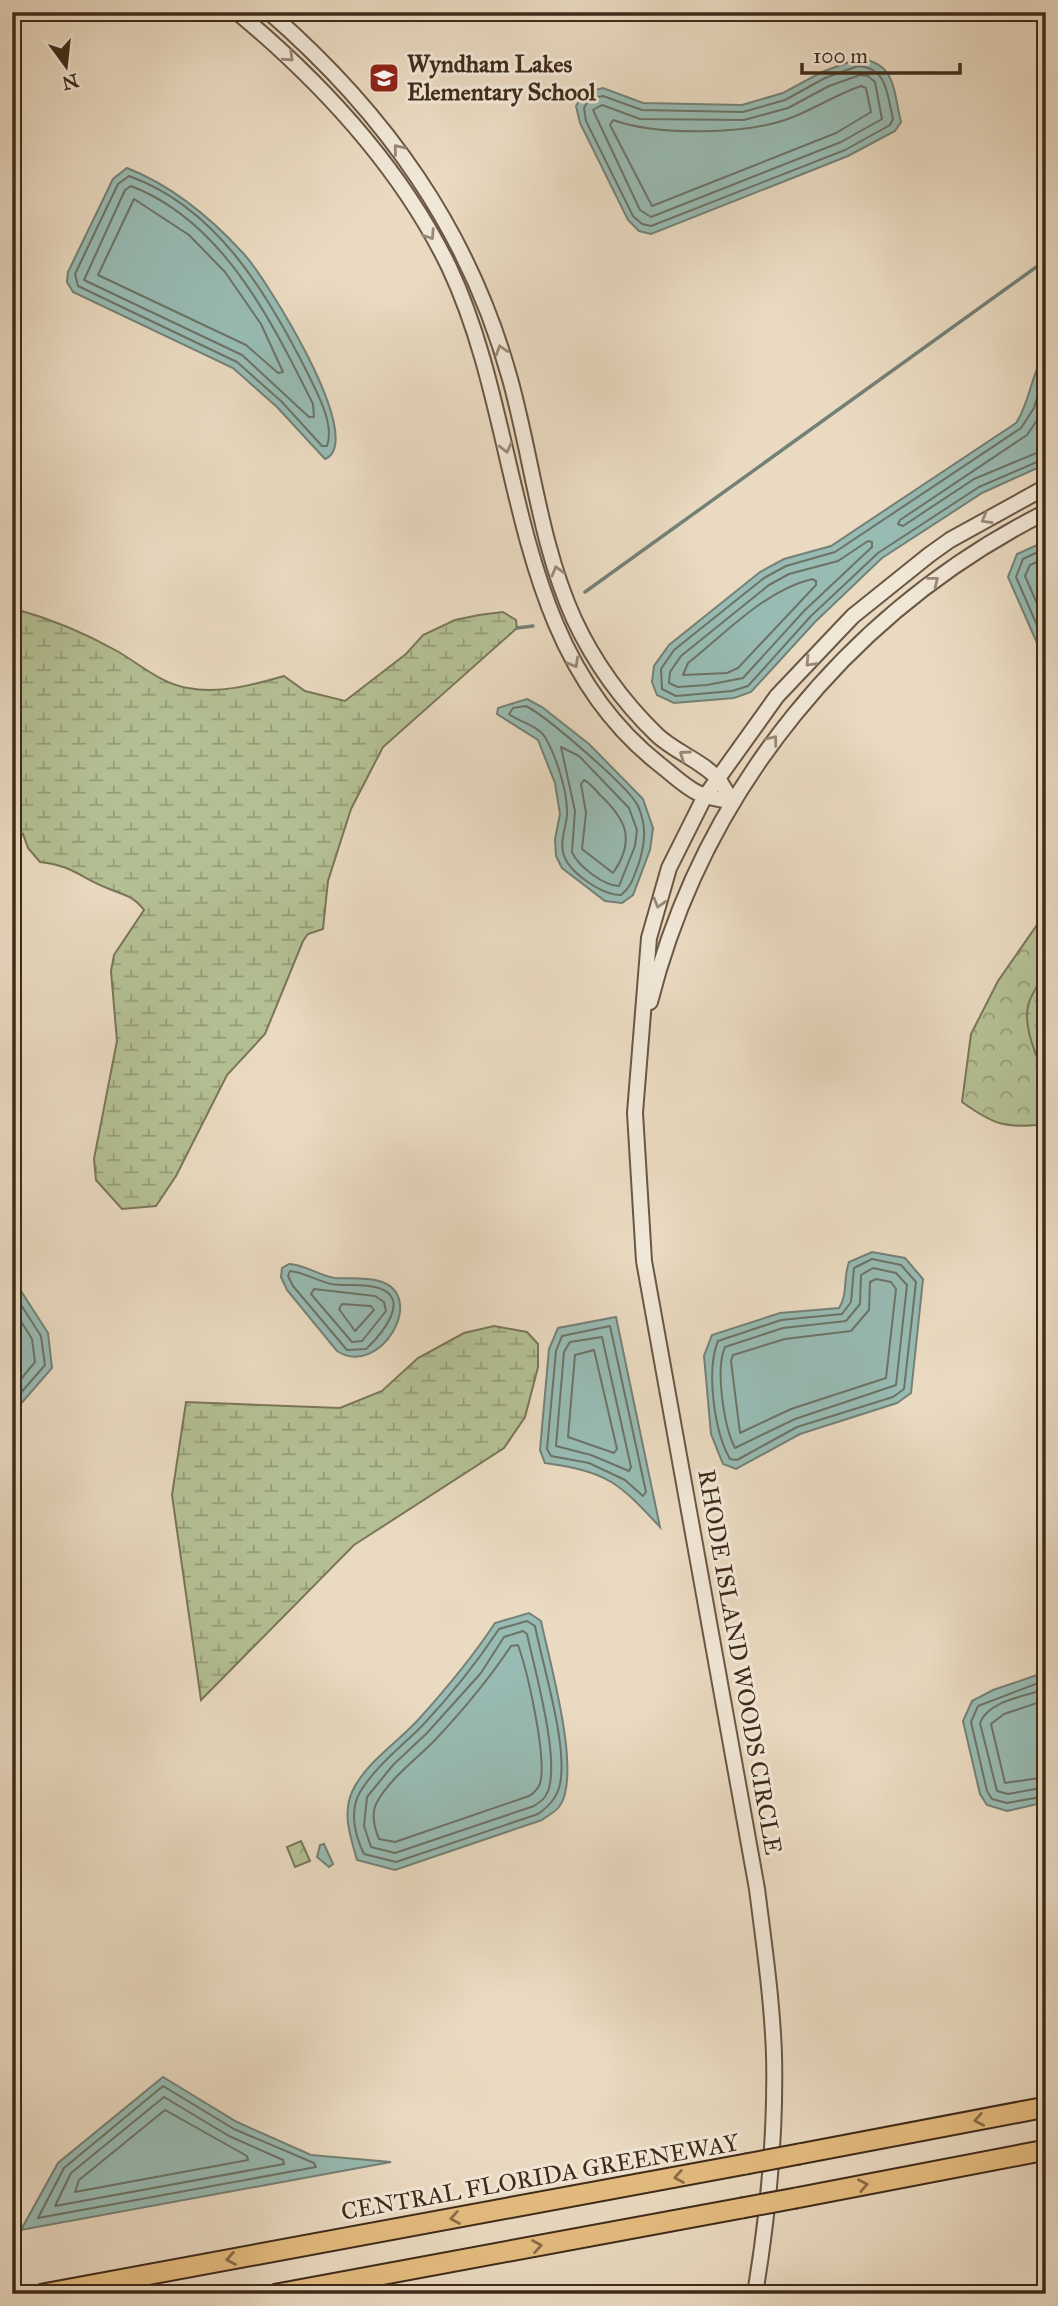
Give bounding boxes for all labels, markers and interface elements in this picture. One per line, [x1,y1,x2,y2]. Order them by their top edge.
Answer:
north arrow [32,32,102,102]
scale bar [802,32,960,76]
text: 100 m [813,43,868,69]
one-way arrow [281,49,294,62]
place label: Wyndham Lakes Elementary School [407,49,596,107]
school or university icon: Wyndham Lakes Elementary School [367,61,401,95]
text: N [60,69,81,95]
one-way arrow [394,144,407,157]
one-way arrow [422,227,435,240]
one-way arrow [495,345,510,357]
one-way arrow [497,442,512,454]
one-way arrow [980,511,993,524]
one-way arrow [550,565,565,577]
one-way arrow [927,577,939,590]
one-way arrow [805,654,818,667]
one-way arrow [566,656,579,669]
one-way arrow [764,735,777,748]
one-way arrow [679,751,692,763]
one-way arrow [652,897,667,909]
street label: RHODE ISLAND WOODS CIRCLE [691,1467,789,1857]
one-way arrow [973,2112,985,2127]
street label: CENTRAL FLORIDA GREENEWAY [339,2127,742,2227]
one-way arrow [673,2168,685,2183]
one-way arrow [857,2179,869,2194]
one-way arrow [449,2210,461,2225]
one-way arrow [531,2239,543,2254]
one-way arrow [225,2251,237,2266]

